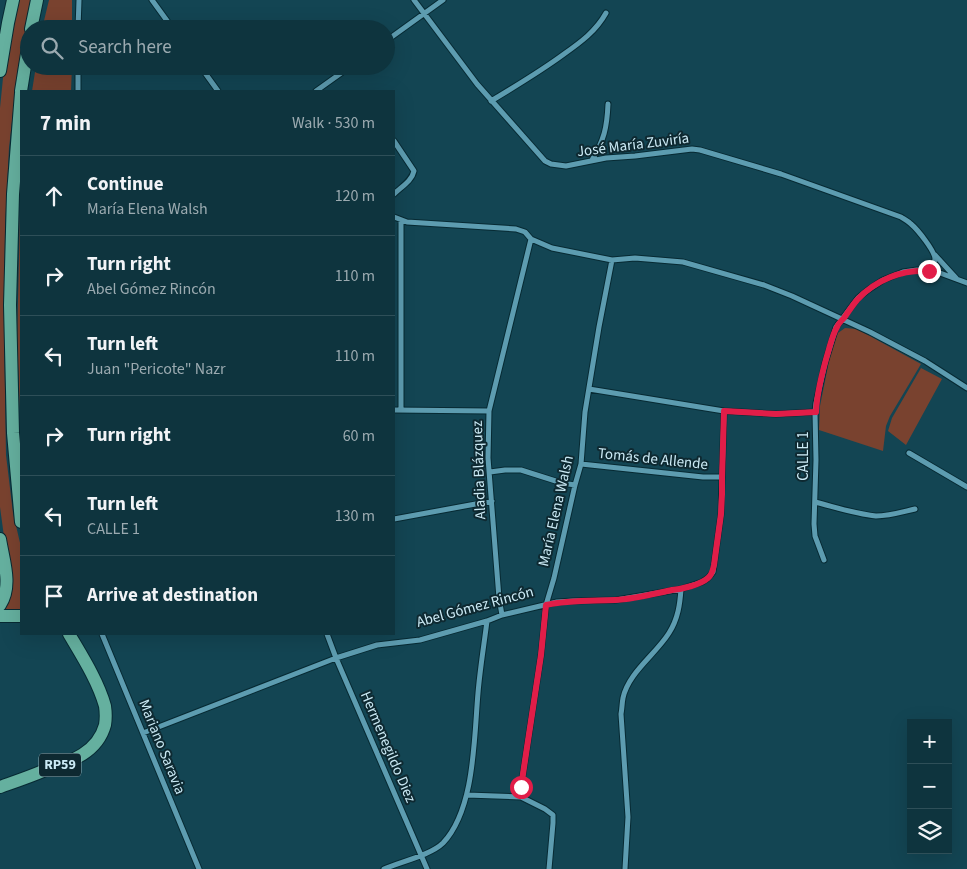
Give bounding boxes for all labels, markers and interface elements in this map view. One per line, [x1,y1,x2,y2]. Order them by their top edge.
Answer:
search box [20,20,395,75]
icon: search [38,34,66,62]
text: Search here [78,34,172,61]
text: 7 min [40,108,91,138]
text: Walk · 530 m [292,112,375,134]
street label: José María Zuviría [576,128,690,162]
text: Continue [87,171,164,198]
icon: ahead [40,182,68,210]
text: 120 m [335,185,375,207]
text: María Elena Walsh [87,198,208,220]
text: Turn right [87,251,171,278]
route end [918,260,941,283]
icon: right [40,262,68,290]
text: 110 m [335,265,375,287]
text: Abel Gómez Rincón [87,278,216,300]
text: Turn left [87,331,158,358]
icon: left [40,342,68,370]
text: 110 m [335,345,375,367]
text: Juan "Pericote" Nazr [87,358,226,380]
street label: Aladia Blázquez [467,420,491,520]
icon: right [40,422,68,450]
text: Turn right [87,422,171,449]
text: 60 m [343,425,375,447]
street label: CALLE 1 [793,431,814,481]
street label: Tomás de Allende [597,443,709,475]
street label: María Elena Walsh [533,453,579,569]
text: Turn left [87,491,158,518]
icon: left [40,502,68,530]
text: 130 m [335,505,375,527]
text: CALLE 1 [87,518,140,540]
street label: Abel Gómez Rincón [414,581,536,633]
icon: arrive [40,582,68,610]
text: Arrive at destination [87,582,258,609]
street label: Hermenegildo Diez [355,688,421,806]
street label: Mariano Saravia [133,696,191,798]
map controls [907,719,952,854]
button: + [907,719,952,764]
road number: RP59 [39,754,81,776]
button: − [907,764,952,809]
route start [510,776,533,799]
button: layers [907,809,952,854]

